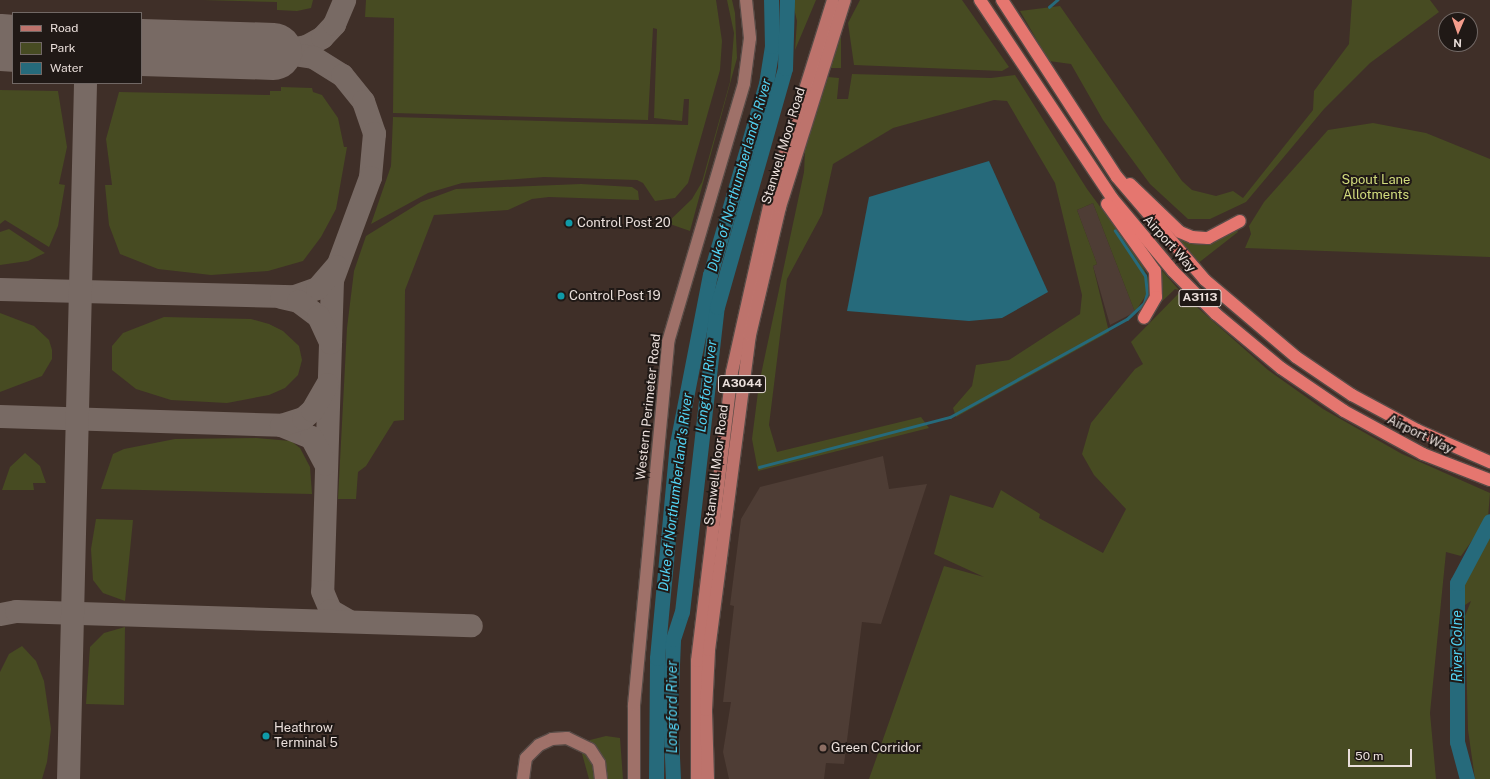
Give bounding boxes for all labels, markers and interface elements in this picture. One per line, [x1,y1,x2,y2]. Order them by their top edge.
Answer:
legend [12,12,142,84]
north arrow [1438,12,1478,52]
text: Road [50,21,78,35]
text: N [1453,37,1462,49]
text: Park [50,41,76,55]
text: Water [50,61,83,75]
water label: Duke of Northumberland's River [703,77,775,273]
street label: Stanwell Moor Road [759,86,809,206]
park label: Spout Lane Allotments [1342,173,1410,204]
street label: Airport Way [1139,212,1199,276]
place label: Control Post 20 [577,215,671,231]
marker: Control Post 20 [564,218,574,228]
place label: Control Post 19 [569,288,661,304]
road number: A3113 [1178,288,1222,308]
marker: Control Post 19 [556,291,566,301]
street label: Western Perimeter Road [634,333,664,481]
water label: Longford River [692,339,720,433]
road number: A3044 [717,374,767,394]
water label: Duke of Northumberland's River [654,392,696,592]
street label: Stanwell Moor Road [702,404,732,526]
street label: Airport Way [1384,412,1456,458]
water label: River Colne [1449,610,1465,682]
water label: Longford River [664,661,680,753]
place label: Heathrow Terminal 5 [274,721,338,752]
marker: Heathrow Terminal 5 [261,731,271,741]
place label: Green Corridor [831,740,921,756]
scale bar [1350,741,1414,767]
marker: Green Corridor [818,743,828,753]
text: 50 m [1355,749,1383,763]

